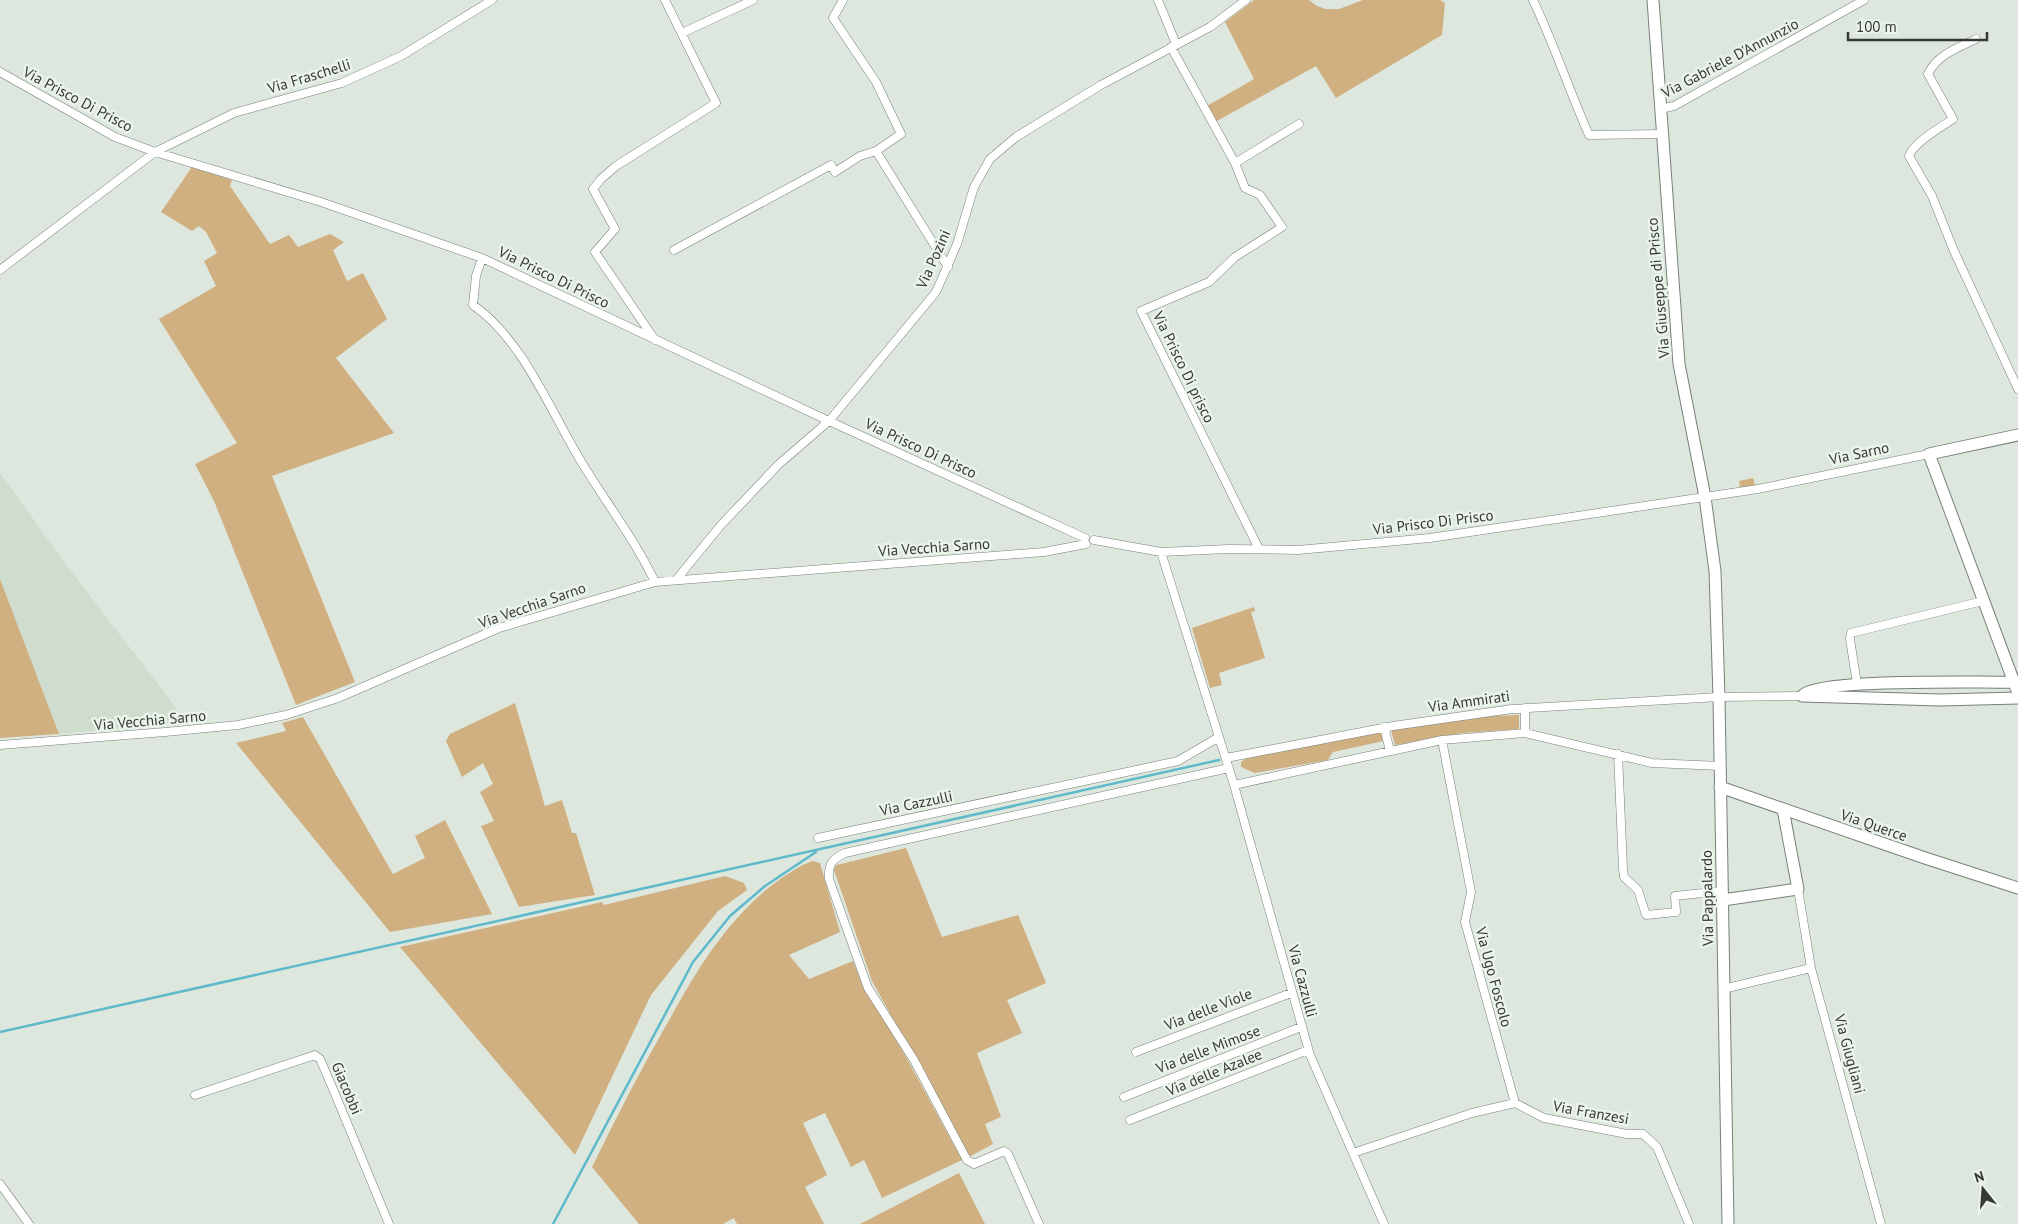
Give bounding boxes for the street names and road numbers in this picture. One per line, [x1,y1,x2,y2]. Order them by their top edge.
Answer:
street label: Via Gabriele D'Annunzio [1657,14,1802,103]
street label: Via Fraschelli [264,54,353,98]
street label: Via Prisco Di Prisco [19,62,136,136]
street label: Via Giuseppe di Prisco [1642,217,1674,360]
street label: Via Pozini [911,227,954,292]
street label: Via Prisco Di Prisco [494,241,613,312]
street label: Via Prisco Di prisco [1148,307,1219,426]
street label: Via Prisco Di Prisco [861,413,980,482]
street label: Via Sarno [1826,437,1891,469]
street label: Via Prisco Di Prisco [1371,505,1494,539]
street label: Via Vecchia Sarno [876,534,991,560]
street label: Via Vecchia Sarno [475,578,588,633]
street label: Via Ammirati [1426,686,1511,716]
street label: Via Vecchia Sarno [92,706,207,734]
street label: Via Cazzulli [877,786,954,820]
street label: Via Querce [1837,804,1910,845]
street label: Via Pappalardo [1697,850,1717,947]
street label: Via Ugo Foscolo [1471,924,1516,1029]
street label: Via Cazzulli [1284,942,1322,1019]
street label: Via delle Viole [1161,984,1254,1035]
street label: Via Giugliani [1830,1011,1870,1096]
street label: Via delle Mimose [1152,1020,1263,1078]
street label: Via delle Azalee [1162,1044,1265,1100]
street label: Giacobbi [327,1059,367,1117]
street label: Via Franzesi [1550,1096,1631,1128]

